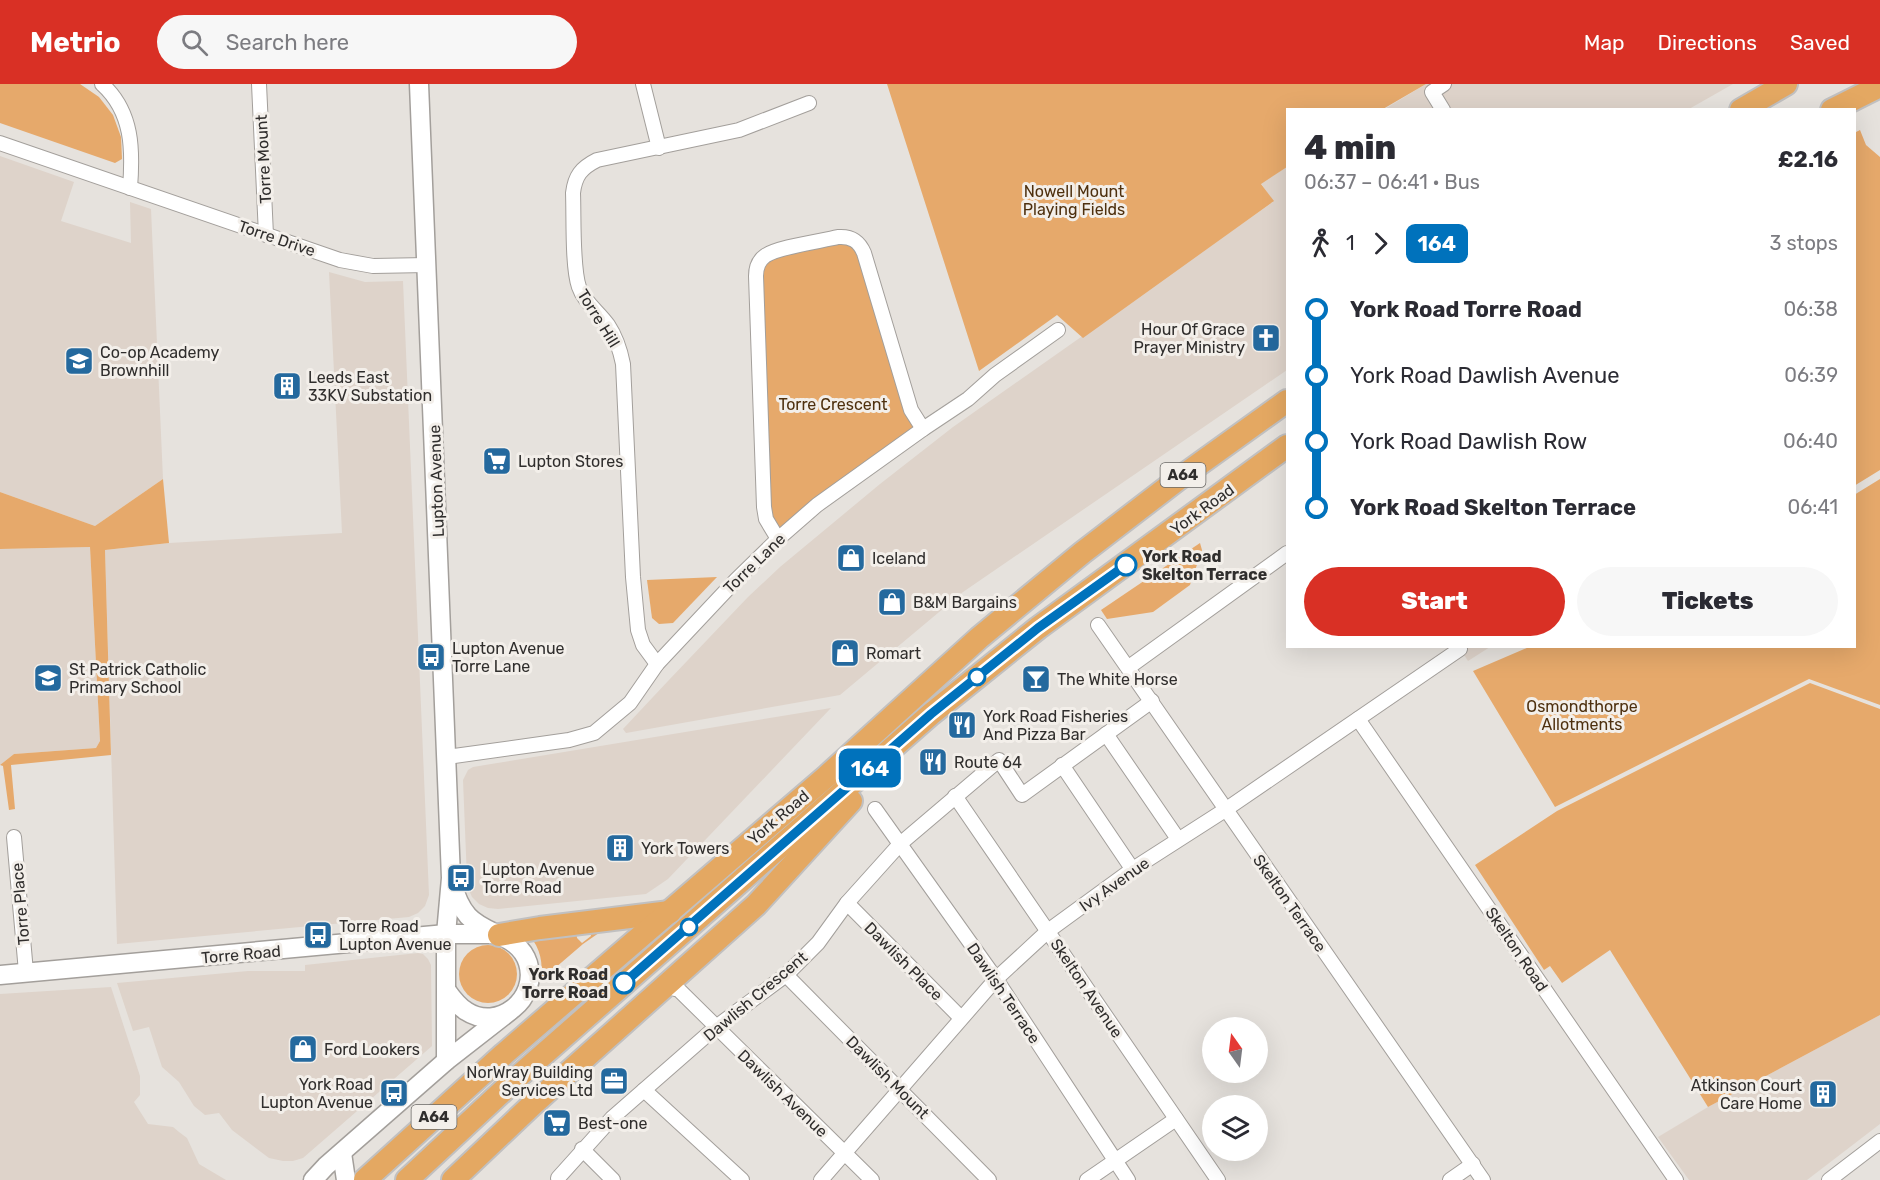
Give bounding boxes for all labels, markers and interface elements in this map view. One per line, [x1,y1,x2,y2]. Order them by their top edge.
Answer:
search box [157,15,577,69]
text: Metrio [30,26,121,59]
icon: search [178,26,211,59]
text: Search here [226,29,349,56]
text: Map [1584,30,1625,55]
text: Directions [1658,30,1757,55]
text: Saved [1790,30,1850,55]
street label: Torre Mount [252,114,275,204]
text: 4 min [1304,128,1396,167]
text: £2.16 [1778,146,1838,173]
text: 06:37 – 06:41 · Bus [1304,170,1480,194]
park label: Nowell Mount Playing Fields [1023,182,1125,219]
street label: Torre Drive [236,216,318,261]
icon: walk [1304,227,1337,260]
icon: forward [1364,227,1397,260]
text: 1 [1346,231,1355,255]
text: 164 [1418,231,1456,256]
text: 3 stops [1769,231,1838,255]
street label: Torre Hill [573,286,624,351]
text: York Road Torre Road [1350,296,1582,323]
text: 06:38 [1783,297,1838,321]
place label: Hour Of Grace Prayer Ministry [1134,320,1245,357]
church icon: Hour Of Grace Prayer Ministry [1250,322,1282,354]
place label: Co-op Academy Brownhill [100,343,220,380]
school or university icon: Co-op Academy Brownhill [63,345,95,377]
text: York Road Dawlish Avenue [1350,362,1619,389]
text: 06:39 [1784,363,1838,387]
place label: Leeds East 33KV Substation [308,368,432,405]
building icon: Leeds East 33KV Substation [271,370,303,402]
park label: Torre Crescent [778,395,888,414]
street label: Lupton Avenue [425,424,448,538]
text: York Road Dawlish Row [1350,428,1587,455]
text: 06:40 [1783,429,1838,453]
supermarket icon: Lupton Stores [481,445,513,477]
place label: Lupton Stores [518,452,623,471]
road number: A64 [1160,463,1206,487]
street label: York Road [1167,480,1238,539]
text: York Road Skelton Terrace [1350,494,1636,521]
text: 06:41 [1788,495,1838,519]
street label: Torre Lane [720,529,789,597]
shop icon: Iceland [835,542,867,574]
place label: York Road Skelton Terrace [1142,547,1267,584]
place label: Iceland [872,549,926,568]
marker: York Road Skelton Terrace [1115,554,1137,576]
button: Start [1304,567,1565,636]
button: Tickets [1577,567,1838,636]
shop icon: B&M Bargains [876,586,908,618]
place label: B&M Bargains [913,593,1017,612]
shop icon: Romart [829,637,861,669]
place label: Lupton Avenue Torre Lane [452,639,565,676]
bus stop icon: Lupton Avenue Torre Lane [415,641,447,673]
place label: Romart [866,644,921,663]
place label: St Patrick Catholic Primary School [69,660,206,697]
school or university icon: St Patrick Catholic Primary School [32,662,64,694]
bar icon: The White Horse [1020,663,1052,695]
unlabelled marker [968,668,986,686]
place label: The White Horse [1057,670,1178,689]
park label: Osmondthorpe Allotments [1526,697,1638,734]
place label: York Road Fisheries And Pizza Bar [983,707,1128,744]
restaurant icon: York Road Fisheries And Pizza Bar [946,709,978,741]
restaurant icon: Route 64 [917,746,949,778]
line badge: 164 [836,748,904,788]
place label: Route 64 [954,753,1022,772]
text: 164 [851,756,889,781]
street label: York Road [744,786,813,849]
building icon: York Towers [604,832,636,864]
place label: York Towers [641,839,729,858]
street label: Skelton Terrace [1249,851,1330,956]
street label: Ivy Avenue [1076,853,1153,915]
place label: Lupton Avenue Torre Road [482,860,595,897]
street label: Torre Place [7,862,34,946]
bus stop icon: Lupton Avenue Torre Road [445,862,477,894]
street label: Skelton Road [1481,903,1552,995]
place label: Torre Road Lupton Avenue [339,917,452,954]
unlabelled marker [680,918,698,936]
street label: Dawlish Place [861,918,947,1005]
bus stop icon: Torre Road Lupton Avenue [302,919,334,951]
street label: Skelton Avenue [1046,935,1127,1041]
street label: Dawlish Terrace [963,939,1044,1047]
street label: Torre Road [201,942,282,967]
street label: Dawlish Crescent [700,947,811,1045]
place label: York Road Torre Road [522,965,608,1002]
marker: York Road Torre Road [613,972,635,994]
north arrow [1202,1017,1268,1083]
map controls [1202,1017,1268,1161]
street label: Dawlish Mount [842,1032,933,1123]
shop icon: Ford Lookers [287,1033,319,1065]
place label: Ford Lookers [324,1040,420,1059]
street label: Dawlish Avenue [734,1046,832,1141]
place label: NorWray Building Services Ltd [466,1063,593,1100]
office icon: NorWray Building Services Ltd [598,1065,630,1097]
place label: York Road Lupton Avenue [261,1075,373,1112]
place label: Atkinson Court Care Home [1691,1076,1802,1113]
bus stop icon: York Road Lupton Avenue [378,1077,410,1109]
building icon: Atkinson Court Care Home [1807,1078,1839,1110]
button: layers [1202,1095,1268,1161]
road number: A64 [412,1105,456,1129]
supermarket icon: Best-one [541,1107,573,1139]
place label: Best-one [578,1114,648,1133]

